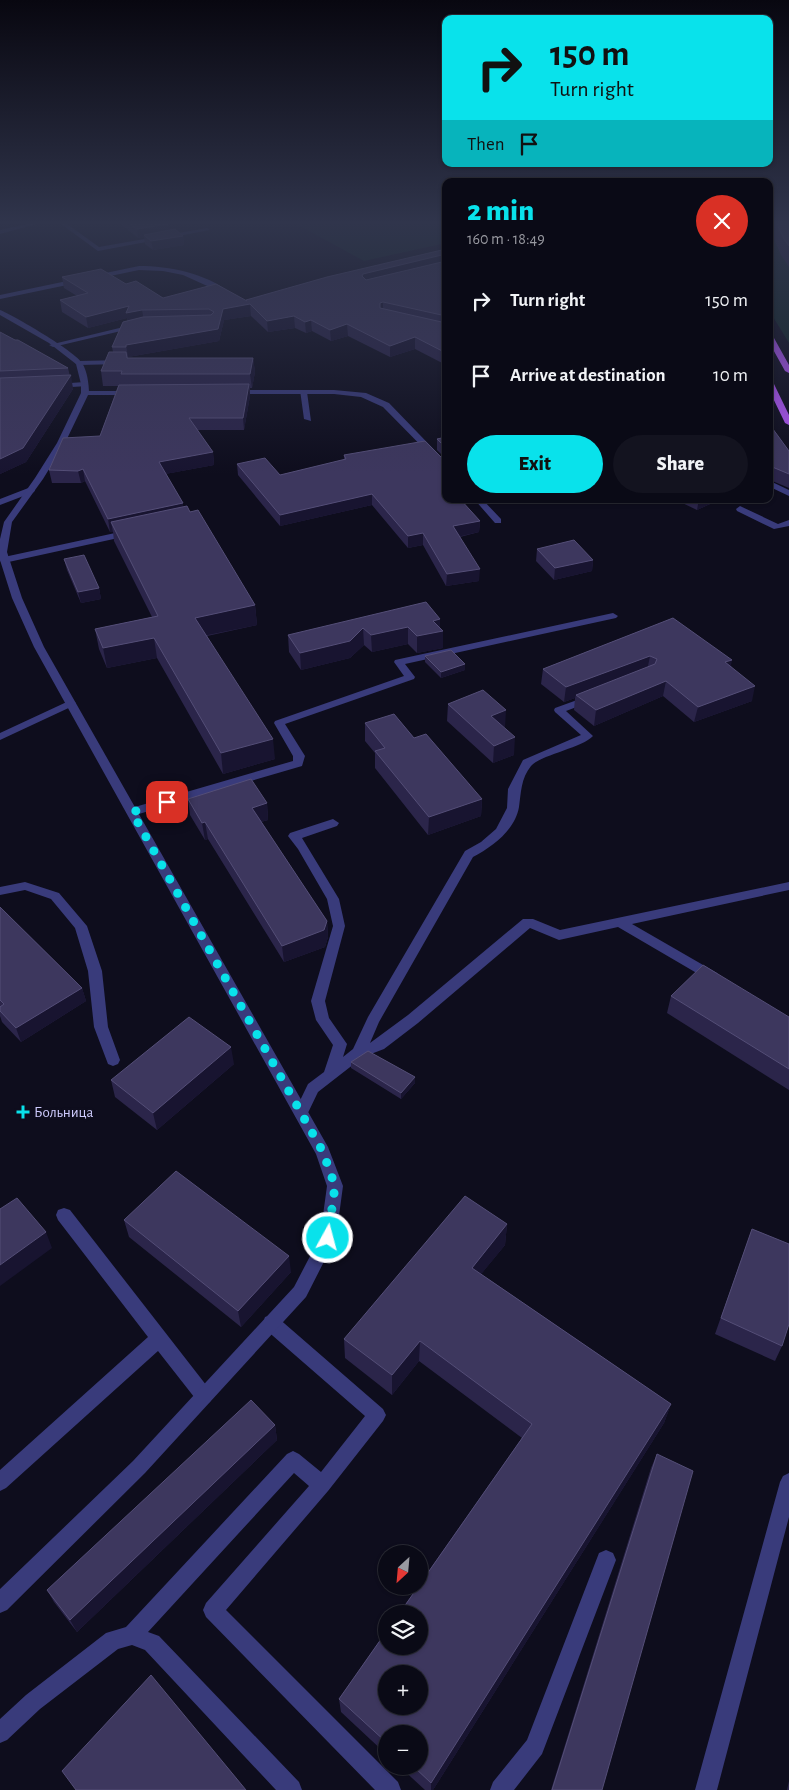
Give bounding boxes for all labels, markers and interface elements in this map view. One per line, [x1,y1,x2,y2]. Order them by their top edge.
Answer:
icon: right [467,35,532,100]
text: 150 m [550,37,630,72]
text: Turn right [550,78,634,100]
icon: arrive [515,130,543,158]
text: Then [467,135,505,154]
button: close [696,195,748,247]
text: 2 min [467,196,534,226]
text: 160 m · 18:49 [467,231,545,247]
icon: right [467,287,495,315]
text: Turn right [510,291,585,310]
text: 150 m [705,291,748,310]
icon: arrive [467,362,495,390]
text: Arrive at destination [510,366,666,385]
text: 10 m [713,366,748,385]
button: Exit [467,435,603,493]
button: Share [613,435,748,493]
pin [146,781,188,823]
icon: arrive [153,788,181,816]
marker: Больница [16,1105,30,1119]
place label: Больница [34,1105,94,1120]
position arrow [301,1211,353,1263]
north arrow [378,1545,428,1595]
map controls [378,1545,428,1775]
button: layers [378,1605,428,1655]
button: + [378,1665,428,1715]
button: − [378,1725,428,1775]

